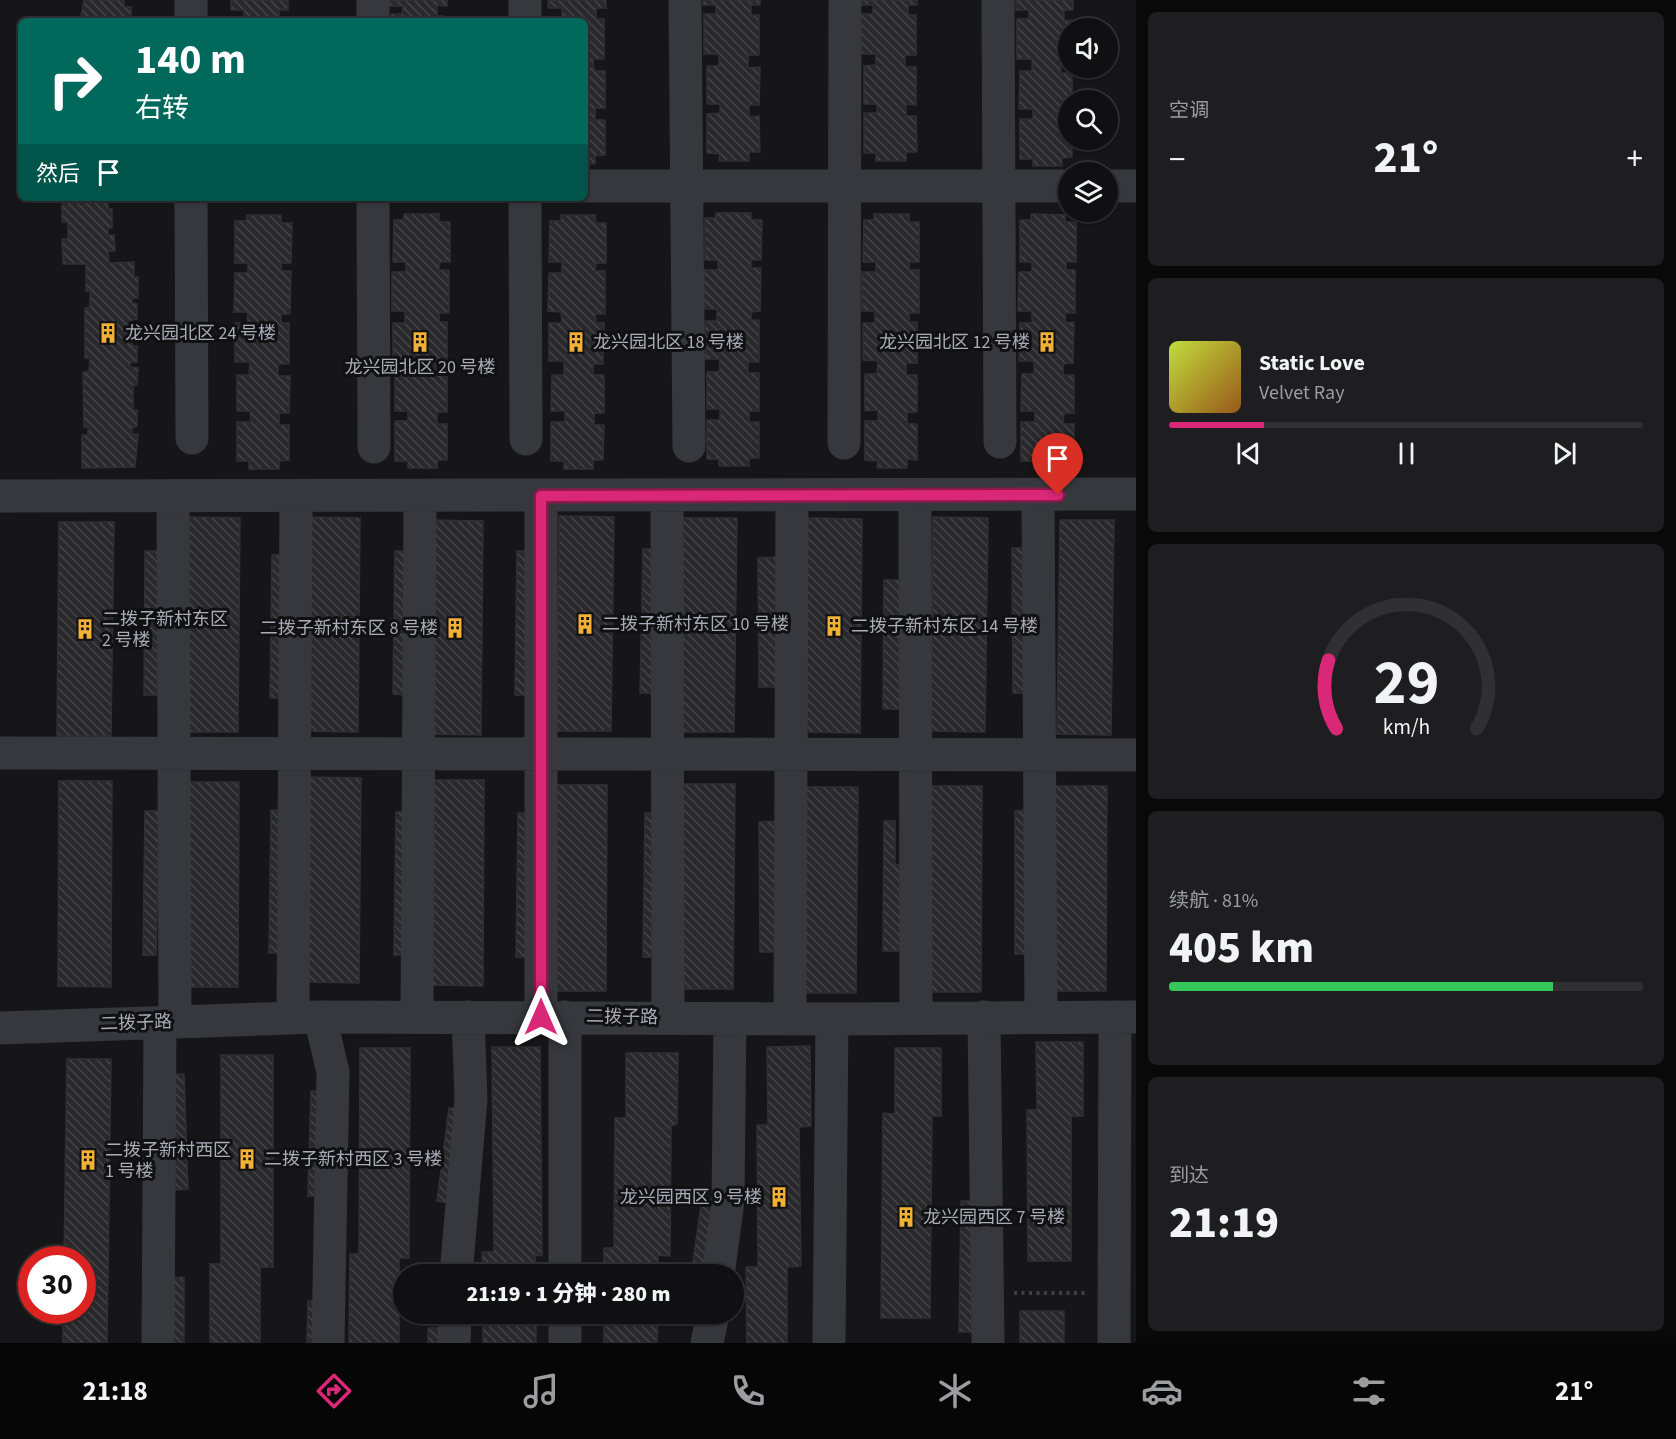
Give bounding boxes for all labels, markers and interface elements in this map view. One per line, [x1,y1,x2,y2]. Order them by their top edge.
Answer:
map controls [1058,18,1118,222]
button: sound [1058,18,1118,78]
text: 140 m [135,30,246,90]
icon: right [36,42,114,120]
text: 右转 [135,89,189,128]
button: search [1058,90,1118,150]
text: 空调 [1169,97,1209,125]
text: 21° [1374,126,1438,190]
text: − [1169,136,1185,183]
text: + [1627,136,1643,183]
icon: arrive [92,156,125,189]
text: 然后 [36,158,80,190]
button: layers [1058,162,1118,222]
building icon: 龙兴园北区 24 号楼 [96,321,120,345]
place label: 龙兴园北区 24 号楼 [125,321,276,346]
building icon: 龙兴园北区 20 号楼 [408,330,432,354]
building icon: 龙兴园北区 18 号楼 [564,330,588,354]
place label: 龙兴园北区 18 号楼 [593,330,744,355]
place label: 龙兴园北区 12 号楼 [879,330,1030,355]
building icon: 龙兴园北区 12 号楼 [1035,330,1059,354]
text: Static Love [1259,347,1365,379]
place label: 龙兴园北区 20 号楼 [344,355,496,380]
text: Velvet Ray [1259,379,1345,407]
pin [1032,433,1083,495]
icon: previous [1232,437,1265,470]
icon: pause [1390,437,1423,470]
icon: next [1548,437,1581,470]
icon: arrive [1041,442,1074,475]
place label: 二拨子新村东区 2 号楼 [102,607,228,653]
building icon: 二拨子新村东区 10 号楼 [573,612,597,636]
place label: 二拨子新村东区 10 号楼 [602,612,789,637]
building icon: 二拨子新村东区 14 号楼 [822,614,846,638]
place label: 二拨子新村东区 14 号楼 [851,614,1038,639]
place label: 二拨子新村东区 8 号楼 [260,616,438,641]
building icon: 二拨子新村东区 8 号楼 [443,616,467,640]
building icon: 二拨子新村东区 2 号楼 [73,617,97,641]
text: 29 [1373,639,1439,728]
text: km/h [1382,712,1430,743]
text: 续航 · 81% [1169,887,1258,915]
text: 405 km [1169,916,1314,980]
position arrow [509,985,573,1049]
street label: 二拨子路 [586,1004,658,1030]
street label: 二拨子路 [100,1009,172,1037]
place label: 二拨子新村西区 1 号楼 [105,1138,231,1184]
building icon: 二拨子新村西区 3 号楼 [235,1147,259,1171]
place label: 二拨子新村西区 3 号楼 [264,1147,442,1172]
building icon: 二拨子新村西区 1 号楼 [76,1148,100,1172]
text: 到达 [1169,1162,1209,1190]
place label: 龙兴园西区 9 号楼 [620,1185,762,1210]
building icon: 龙兴园西区 9 号楼 [767,1185,791,1209]
text: 21:19 [1169,1191,1279,1255]
building icon: 龙兴园西区 7 号楼 [894,1205,918,1229]
place label: 龙兴园西区 7 号楼 [923,1205,1065,1230]
speed limit sign: 30 [18,1246,96,1324]
text: 21:19 · 1 分钟 · 280 m [467,1278,670,1310]
icon: directions [313,1370,355,1412]
icon: music [520,1370,562,1412]
icon: phone [727,1370,769,1412]
icon: climate [934,1370,976,1412]
icon: car [1141,1370,1183,1412]
icon: filters [1348,1370,1390,1412]
text: 21:18 [83,1372,148,1411]
text: 21° [1555,1372,1593,1411]

